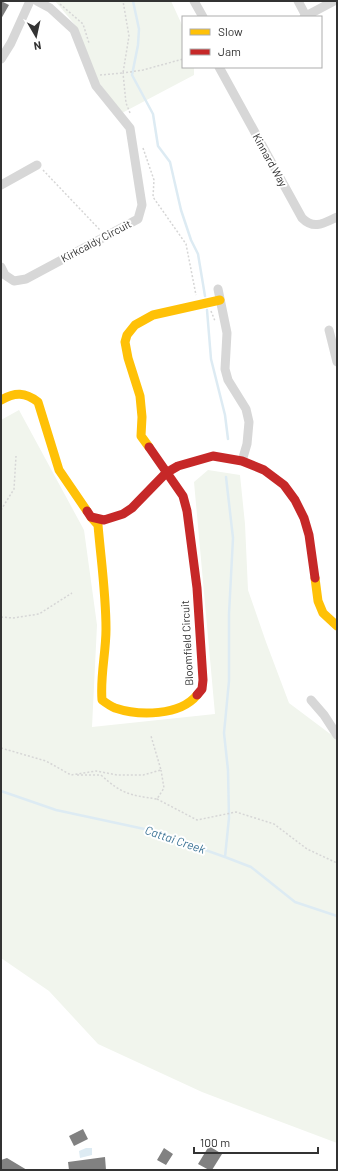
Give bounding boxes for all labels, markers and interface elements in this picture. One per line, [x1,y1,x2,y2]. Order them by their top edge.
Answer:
north arrow [16,16,56,56]
legend [182,16,322,68]
text: Slow [218,24,243,38]
text: N [33,39,42,53]
text: Jam [218,44,241,58]
street label: Kinnard Way [250,131,290,189]
street label: Kirkcaldy Circuit [58,217,133,265]
street label: Bloomfield Circuit [178,600,195,686]
water label: Cattai Creek [143,822,207,856]
scale bar [194,1129,318,1155]
text: 100 m [200,1135,230,1149]

